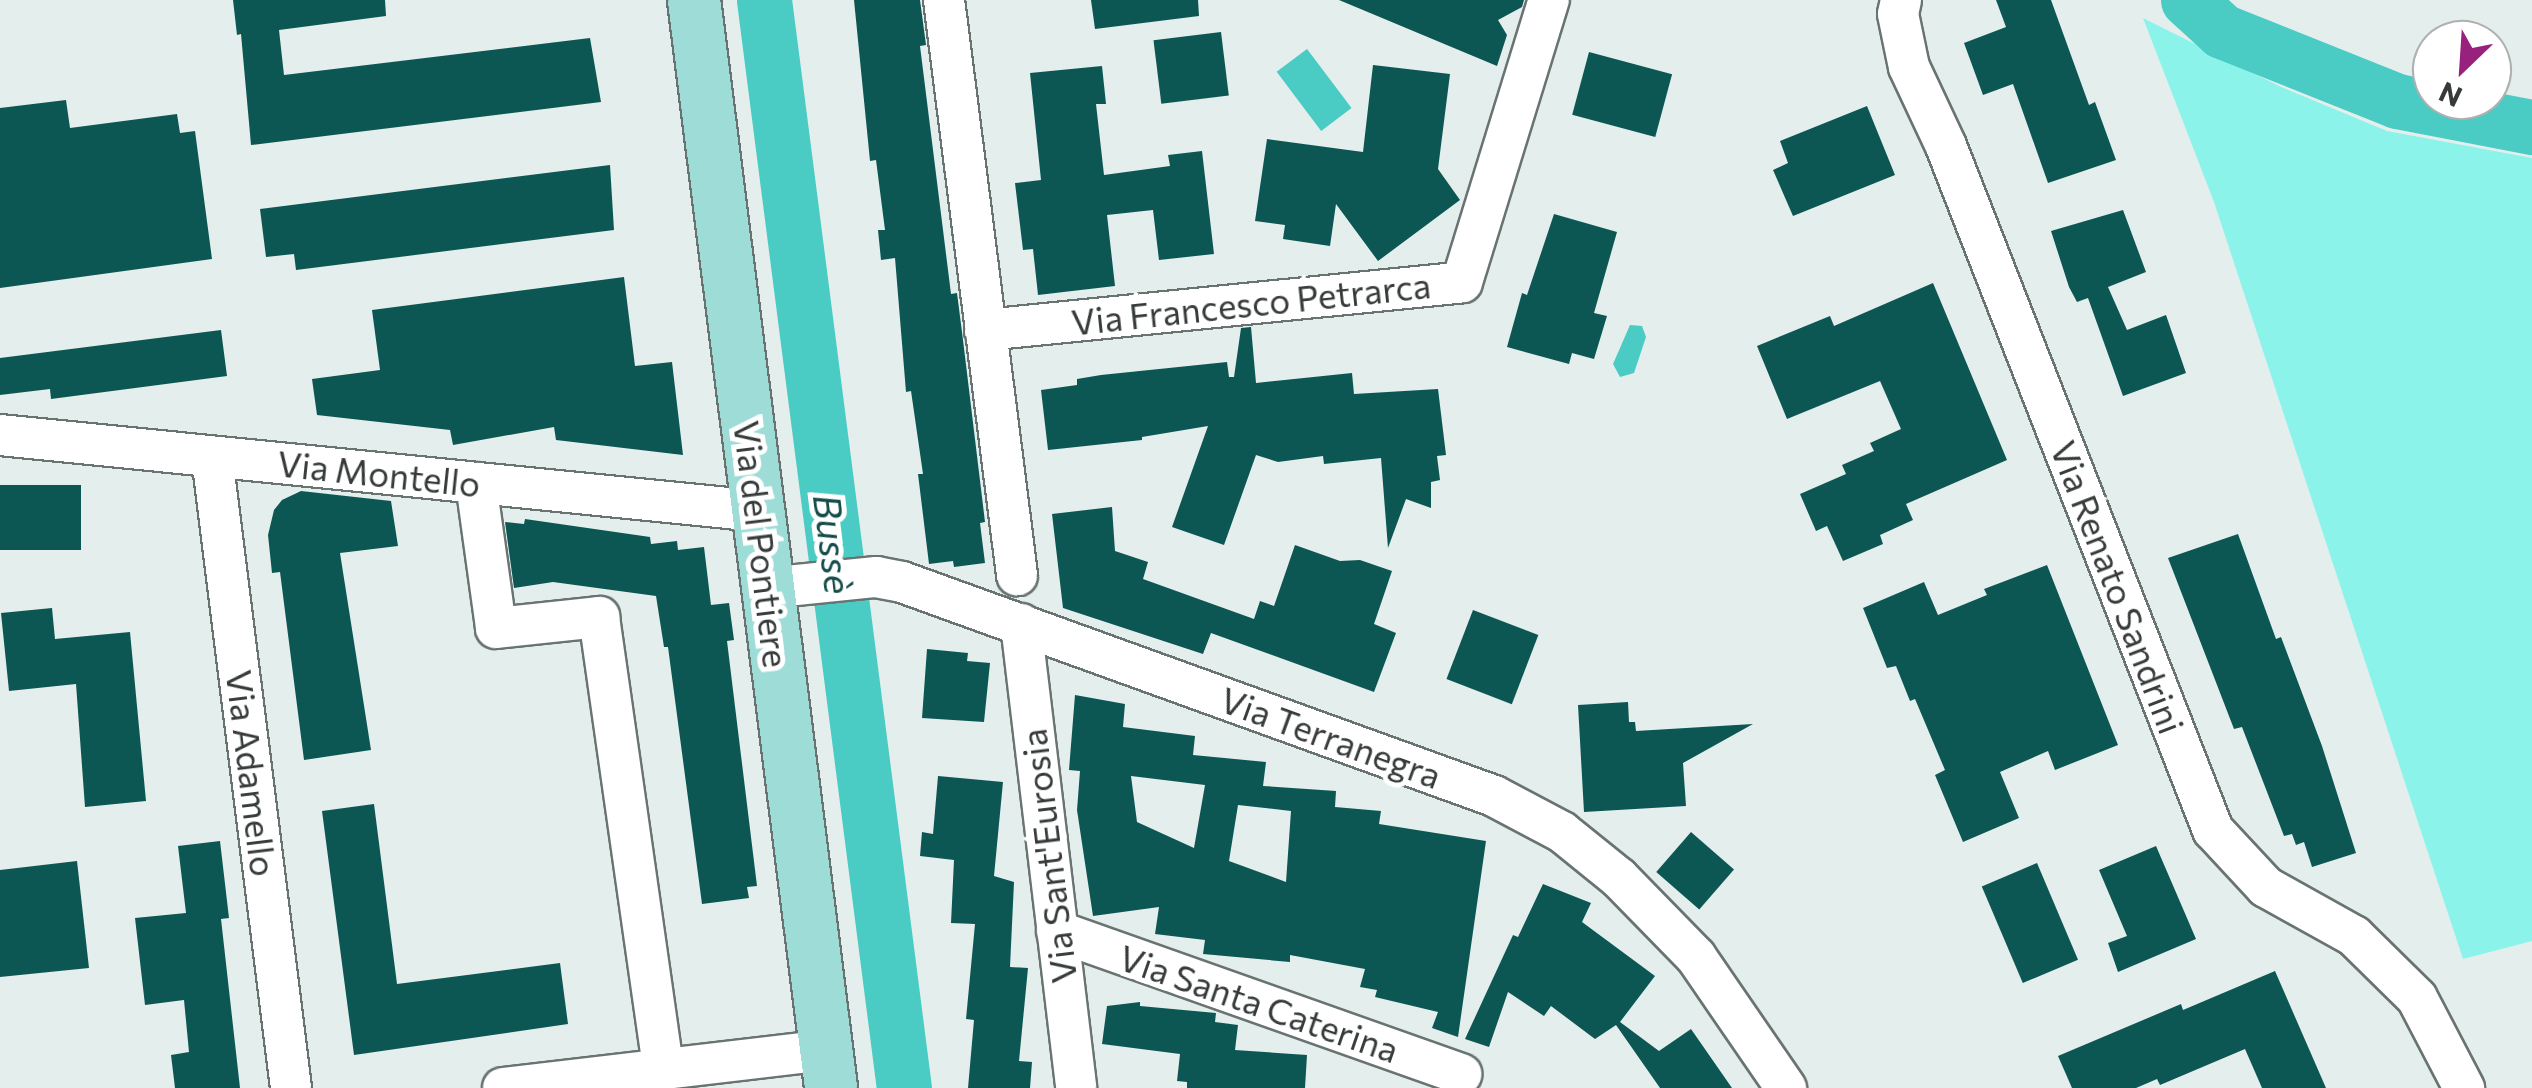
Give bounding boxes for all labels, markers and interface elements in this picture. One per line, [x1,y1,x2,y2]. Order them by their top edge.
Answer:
north arrow [2412,20,2512,120]
text: N [2433,76,2467,115]
street label: Via Francesco Petrarca [1069,263,1433,343]
street label: Via del Pontiere [726,418,798,670]
street label: Via Renato Sandrini [2043,435,2193,739]
street label: Via Montello [276,441,482,505]
water label: Bussè [805,491,863,597]
street label: Via Adamello [219,667,285,879]
street label: Via Terranegra [1215,678,1447,796]
street label: Via Sant'Eurosia [1012,726,1084,986]
street label: Via Santa Caterina [1114,936,1404,1070]

